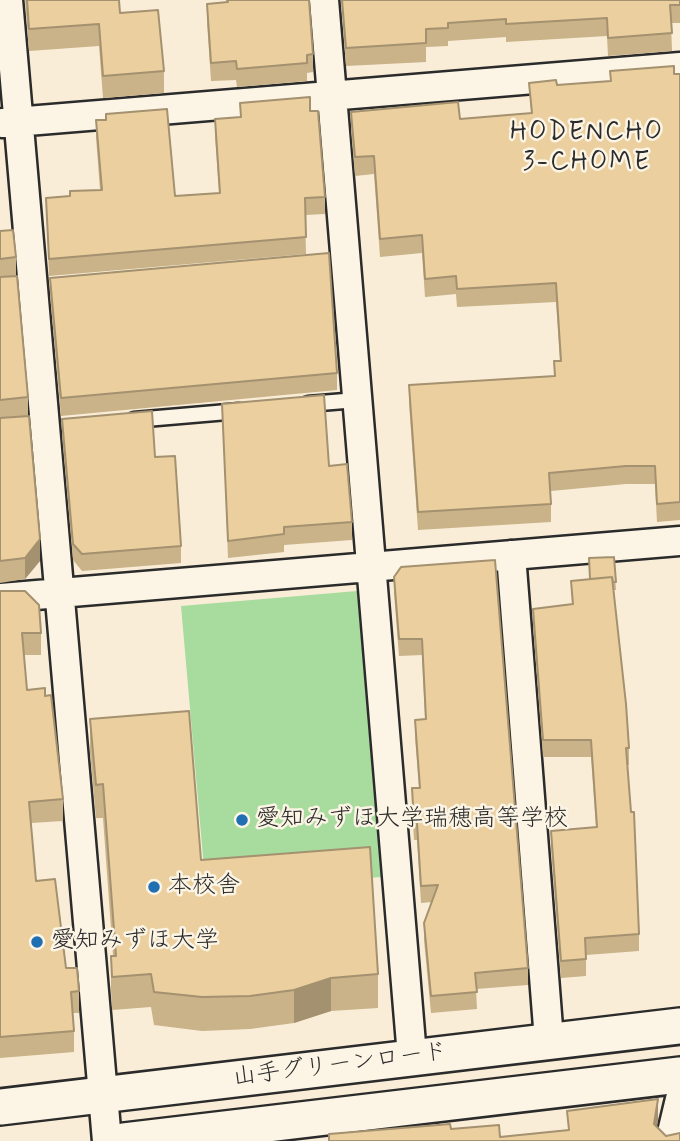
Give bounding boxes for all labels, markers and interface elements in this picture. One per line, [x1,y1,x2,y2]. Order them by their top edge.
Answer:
district label: HODENCHO 3-CHOME [512,118,662,180]
place label: 愛知みずほ大学瑞穂高等学校 [256,806,568,834]
marker: 愛知みずほ大学瑞穂高等学校 [234,812,250,828]
place label: 本校舎 [168,873,240,901]
marker: 本校舎 [146,879,162,895]
place label: 愛知みずほ大学 [51,928,219,956]
marker: 愛知みずほ大学 [29,934,45,950]
street label: 山手グリーンロード [231,1039,449,1093]

